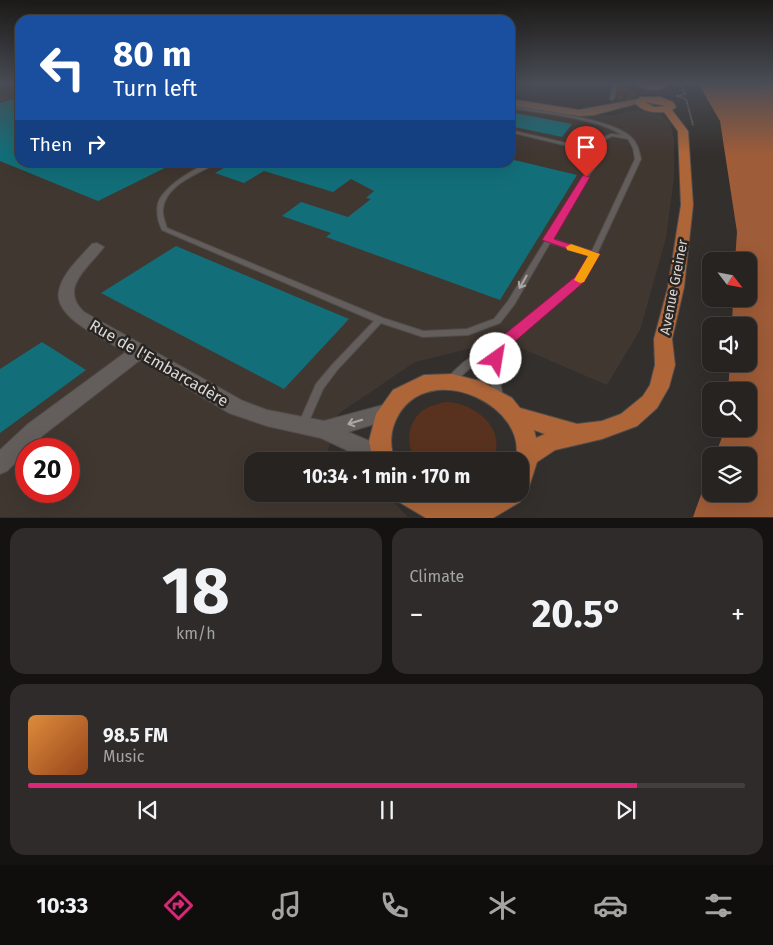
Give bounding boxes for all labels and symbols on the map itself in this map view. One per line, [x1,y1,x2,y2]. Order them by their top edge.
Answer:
pin [565,126,607,177]
street label: Avenue Greiner [656,237,692,336]
north arrow [702,252,758,308]
one-way arrow [517,275,527,289]
street label: Rue de l'Embarcadère [86,315,232,411]
position arrow [469,332,521,384]
one-way arrow [348,417,364,427]
speed limit sign: 20 [15,438,80,503]

